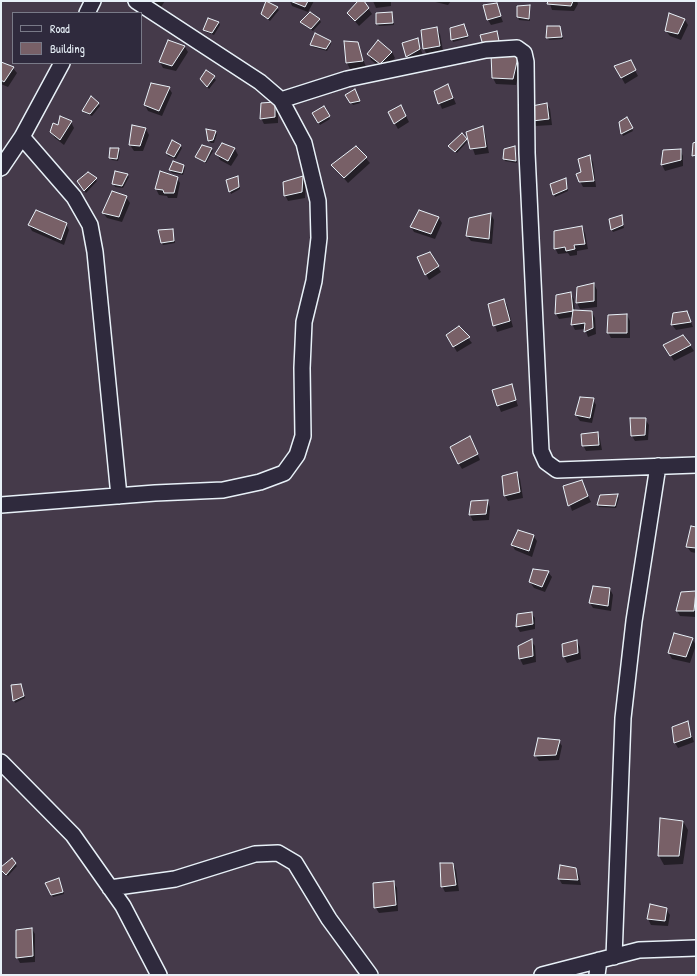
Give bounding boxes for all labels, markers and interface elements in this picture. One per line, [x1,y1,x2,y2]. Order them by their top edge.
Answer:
legend [12,12,142,64]
text: Road [50,20,70,37]
text: Building [50,40,85,57]

